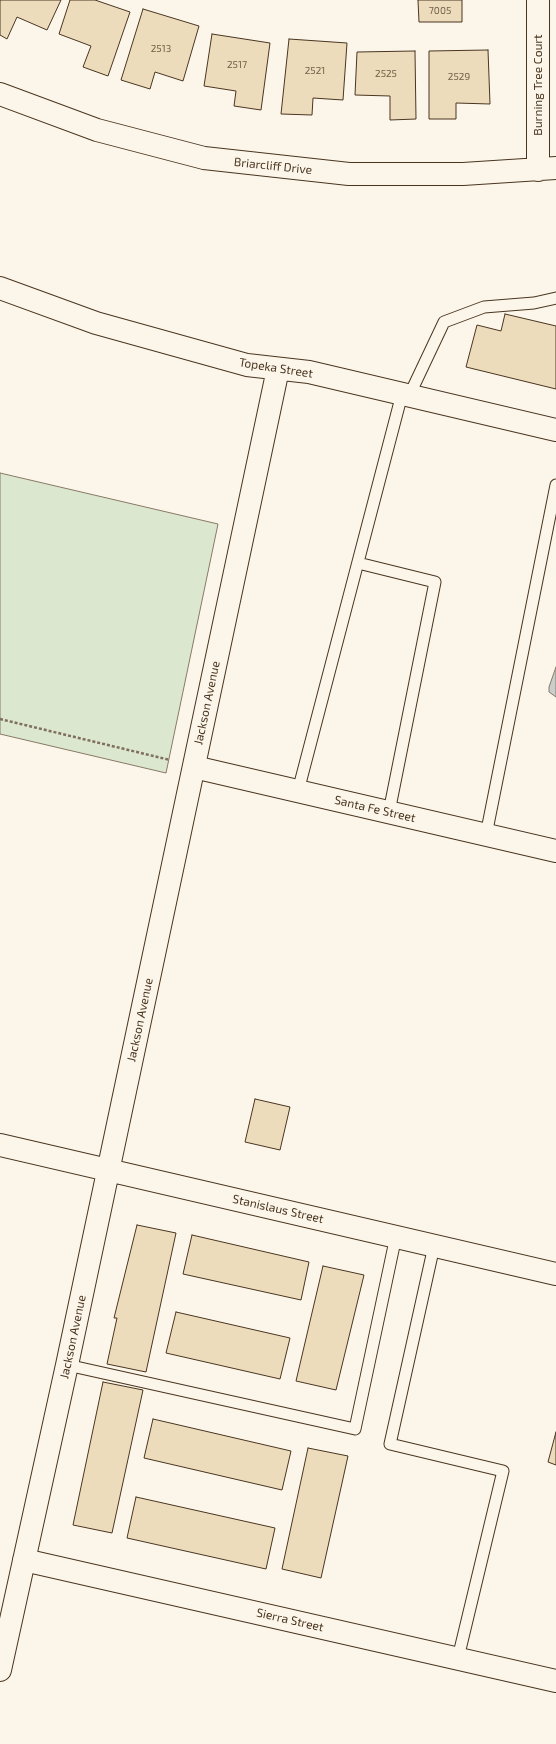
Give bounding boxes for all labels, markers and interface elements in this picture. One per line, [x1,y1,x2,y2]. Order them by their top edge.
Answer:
house number: 7005 [429,5,451,17]
street label: Burning Tree Court [531,34,545,136]
house number: 2513 [151,43,171,55]
house number: 2517 [227,59,247,71]
house number: 2521 [305,65,325,77]
house number: 2525 [375,68,397,80]
house number: 2529 [448,71,470,83]
street label: Briarcliff Drive [233,155,313,177]
street label: Topeka Street [238,355,314,381]
street label: Jackson Avenue [191,660,223,746]
street label: Santa Fe Street [333,793,417,825]
street label: Jackson Avenue [124,977,156,1063]
street label: Stanislaus Street [231,1192,325,1226]
street label: Jackson Avenue [57,1294,89,1380]
street label: Sierra Street [255,1605,325,1635]

